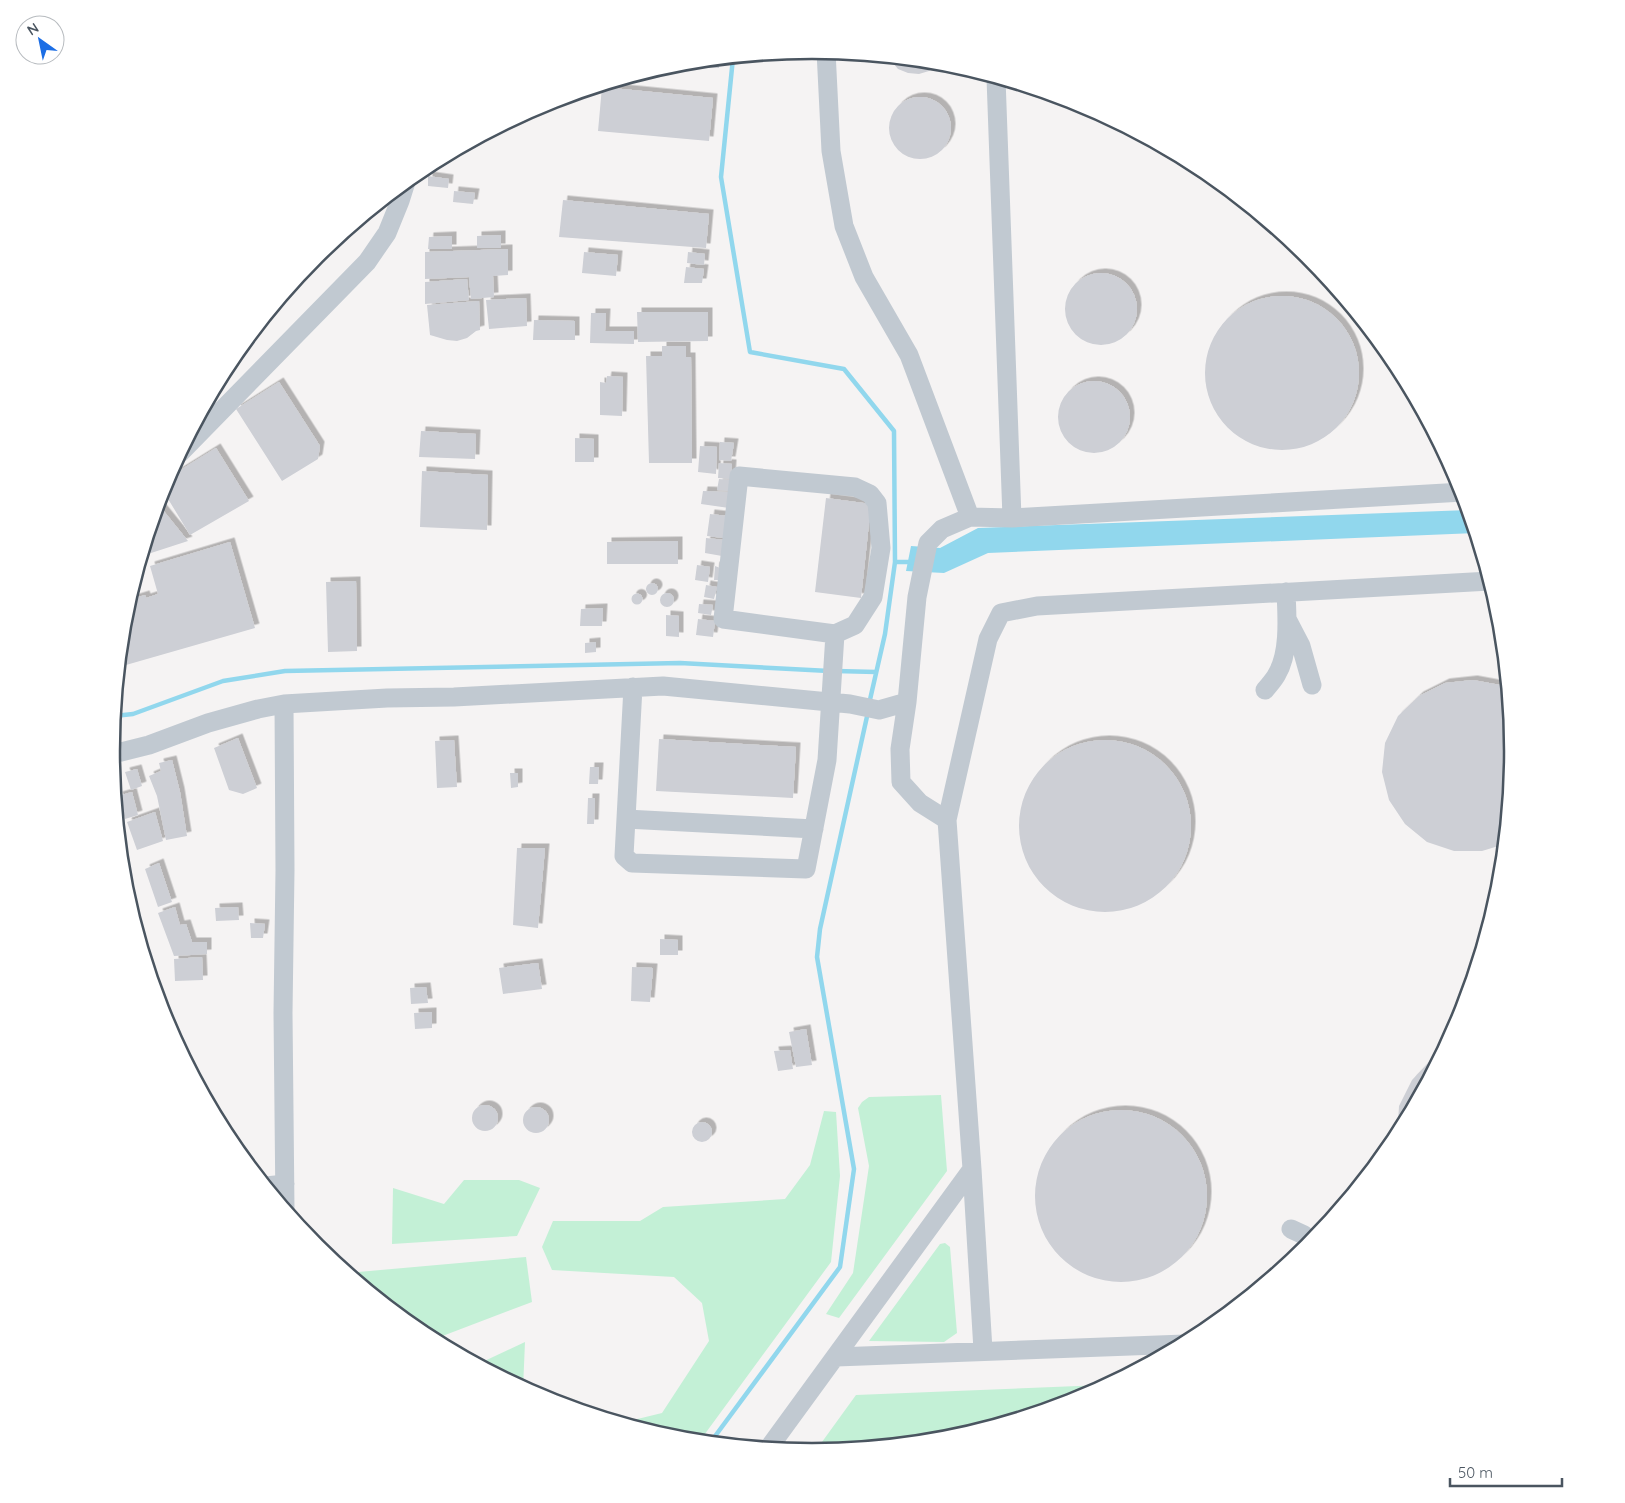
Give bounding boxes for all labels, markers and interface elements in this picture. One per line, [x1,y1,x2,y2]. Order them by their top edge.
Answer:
north arrow [15,15,65,65]
text: N [24,19,42,39]
scale bar [1450,1456,1562,1488]
text: 50 m [1458,1463,1493,1482]

